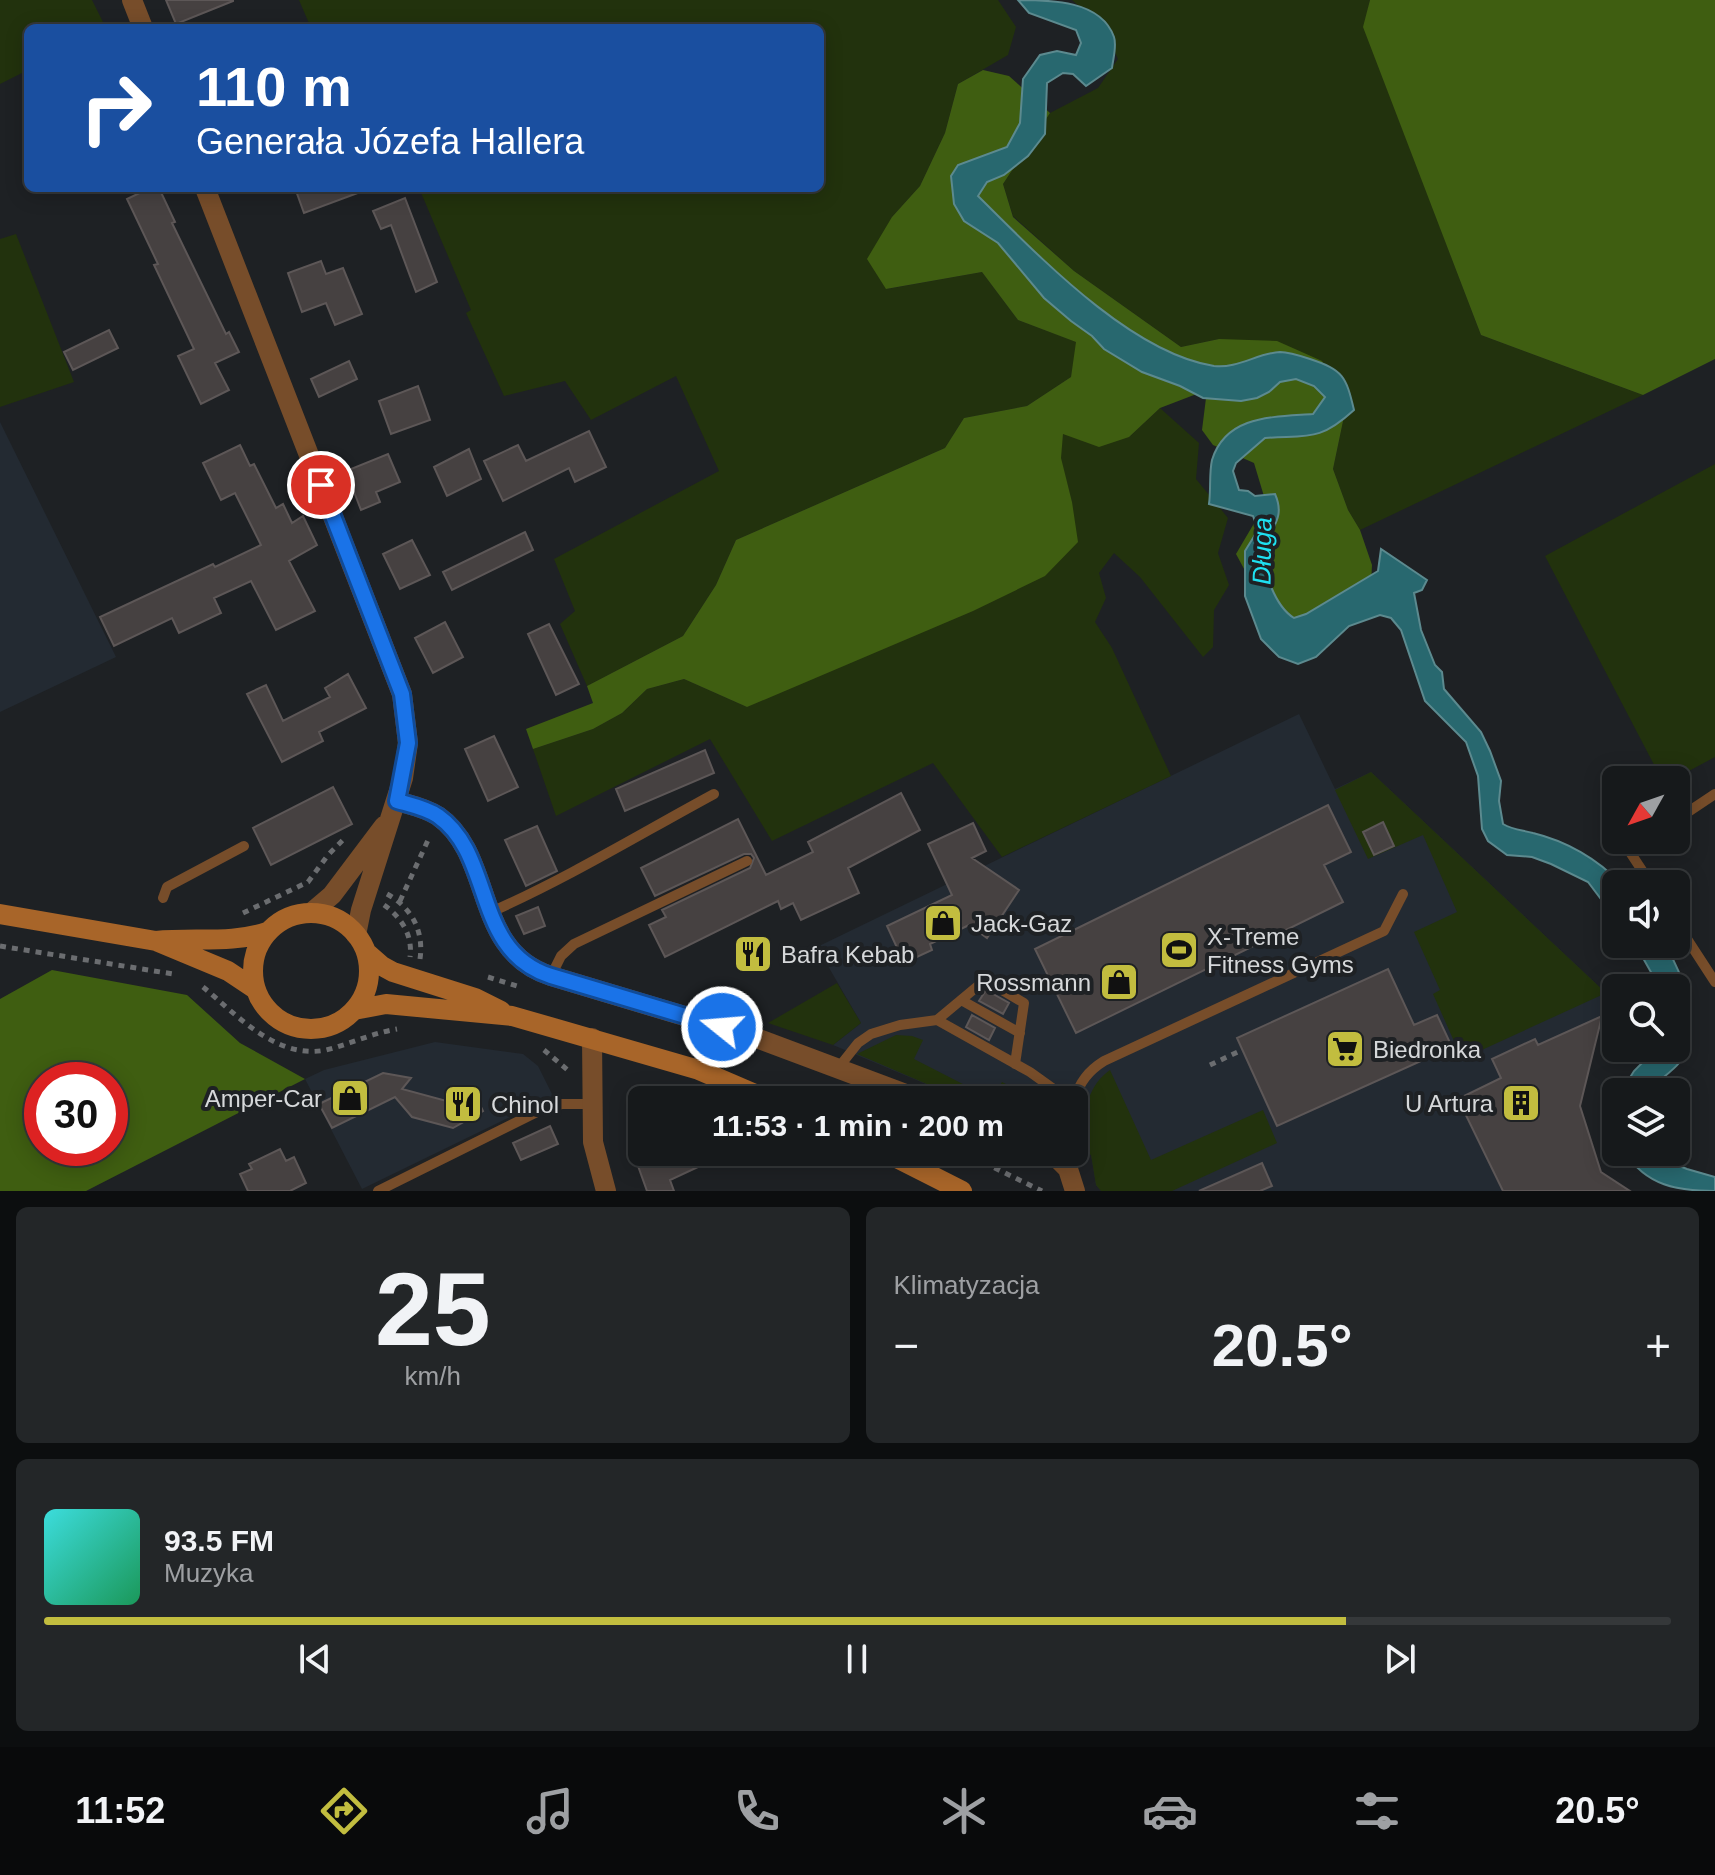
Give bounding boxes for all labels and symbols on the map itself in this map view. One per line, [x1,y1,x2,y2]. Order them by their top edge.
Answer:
pin [287,451,355,519]
water label: Długa [1246,517,1278,585]
north arrow [1602,766,1690,854]
shop icon: Jack-Gaz [922,902,964,944]
place label: Jack-Gaz [971,910,1072,937]
place label: X-Treme Fitness Gyms [1207,923,1354,978]
sports icon: X-Treme Fitness Gyms [1158,929,1200,971]
restaurant icon: Bafra Kebab [732,933,774,975]
place label: Bafra Kebab [781,941,914,968]
shop icon: Rossmann [1098,961,1140,1003]
place label: Rossmann [976,969,1091,996]
position arrow [680,985,764,1069]
supermarket icon: Biedronka [1324,1028,1366,1070]
place label: Biedronka [1373,1036,1482,1063]
speed limit sign: 30 [24,1062,128,1166]
shop icon: Amper-Car [329,1077,371,1119]
building icon: U Artura [1500,1082,1542,1124]
restaurant icon: Chinol [442,1083,484,1125]
place label: Amper-Car [205,1085,322,1112]
place label: U Artura [1405,1090,1494,1117]
place label: Chinol [491,1091,559,1118]

